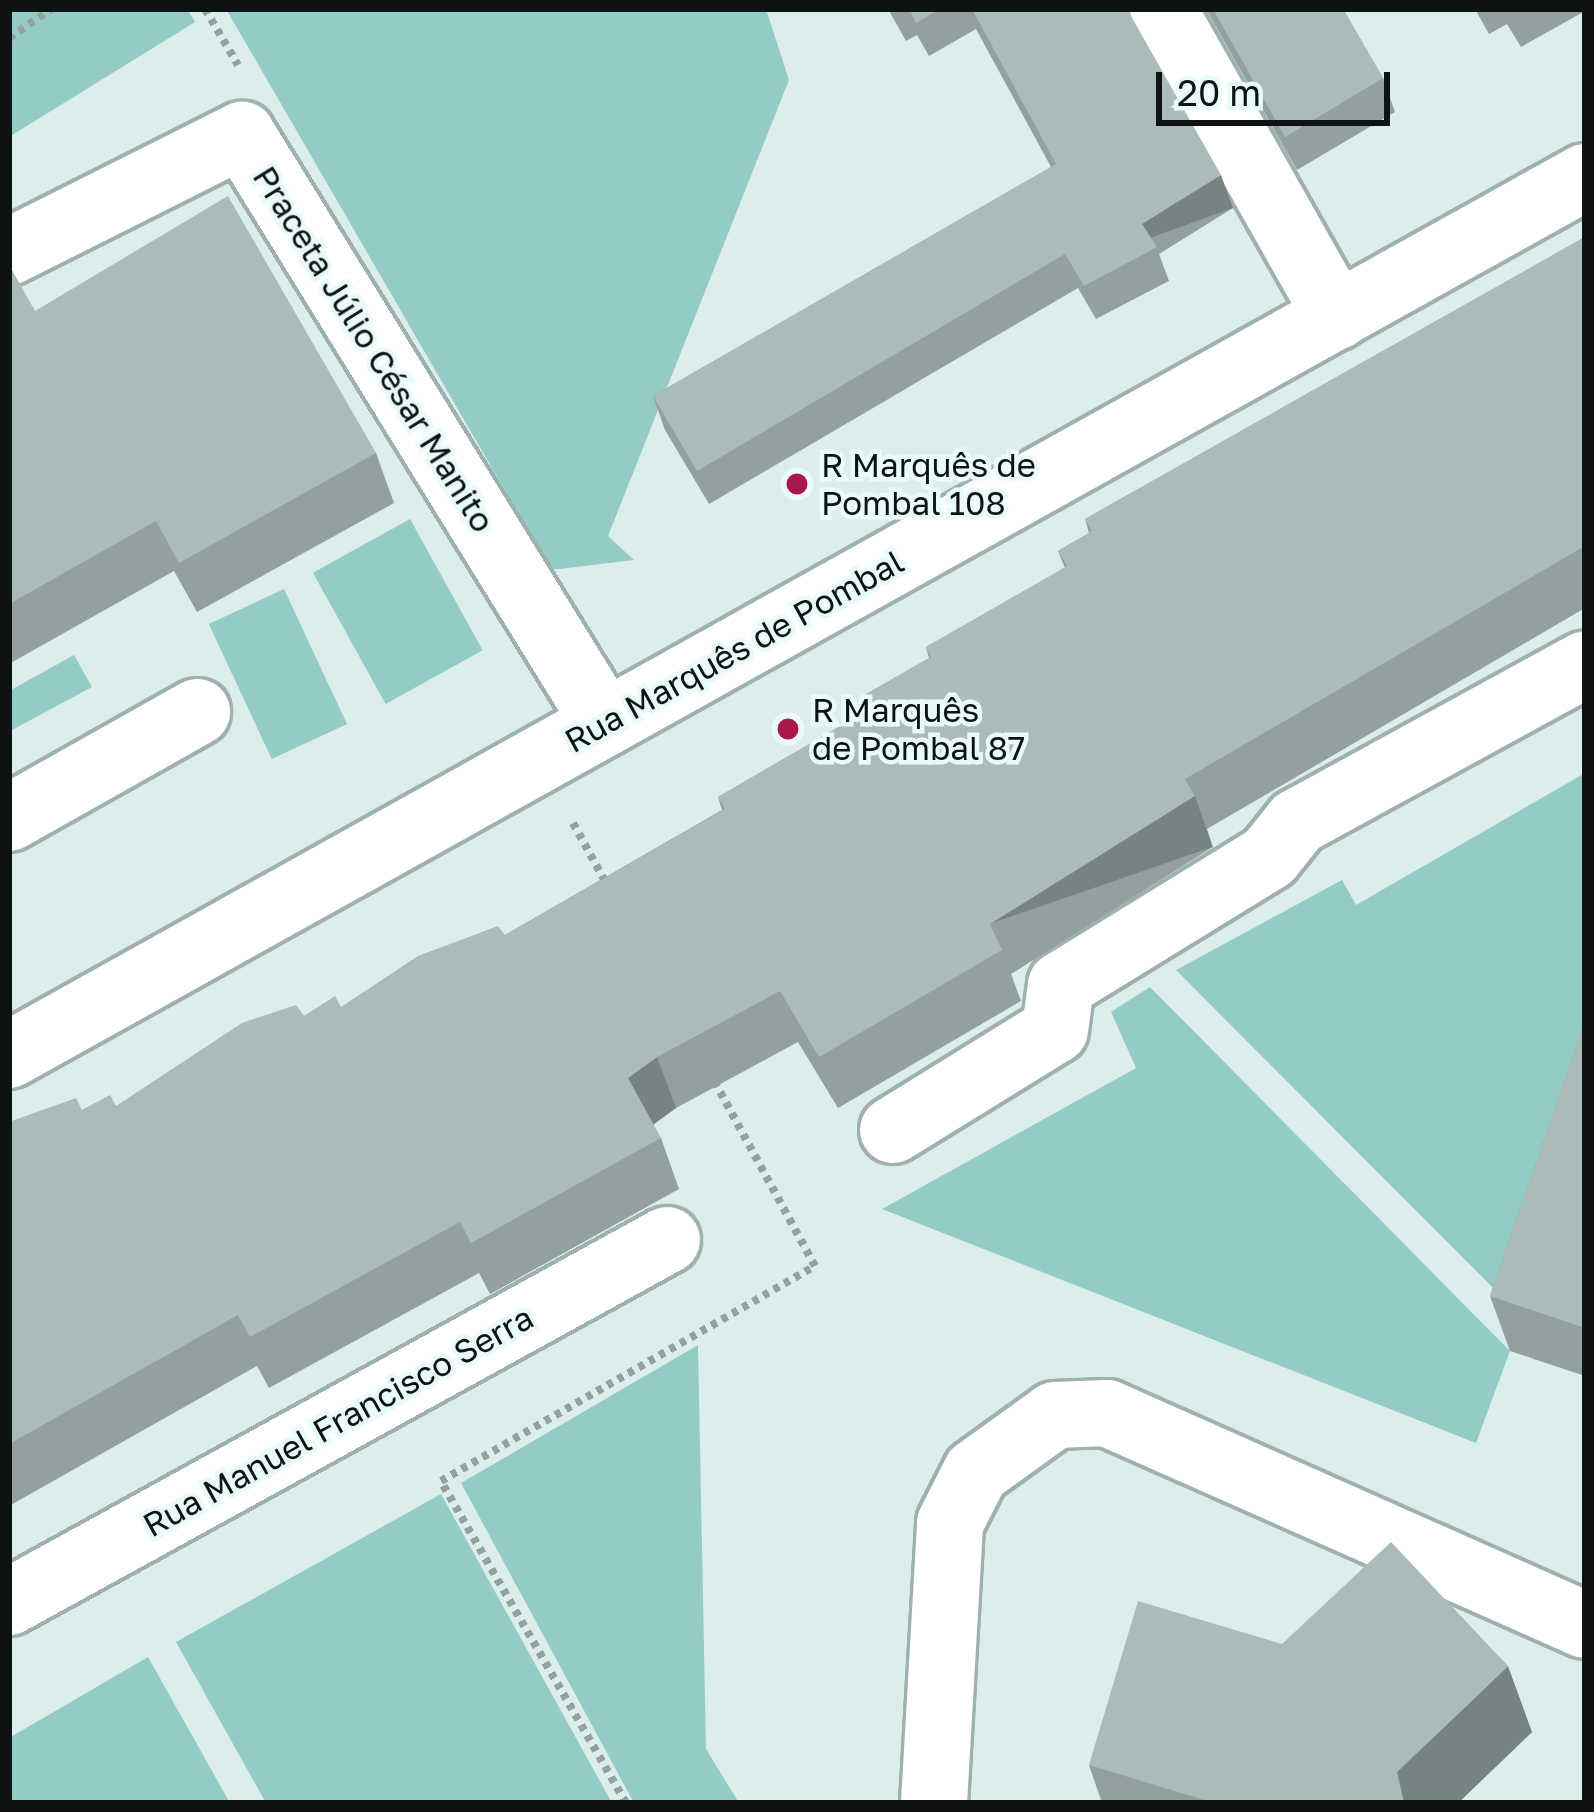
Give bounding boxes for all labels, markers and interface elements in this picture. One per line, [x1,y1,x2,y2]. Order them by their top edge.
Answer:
scale bar [1162,48,1396,122]
text: 20 m [1177,71,1261,114]
street label: Praceta Júlio César Manito [245,159,503,539]
place label: R Marquês de Pombal 108 [821,445,1036,523]
marker: R Marquês de Pombal 108 [784,471,810,497]
street label: Rua Marquês de Pombal [558,541,910,761]
place label: R Marquês de Pombal 87 [812,690,1025,768]
marker: R Marquês de Pombal 87 [775,716,801,742]
street label: Rua Manuel Francisco Serra [136,1297,540,1545]

